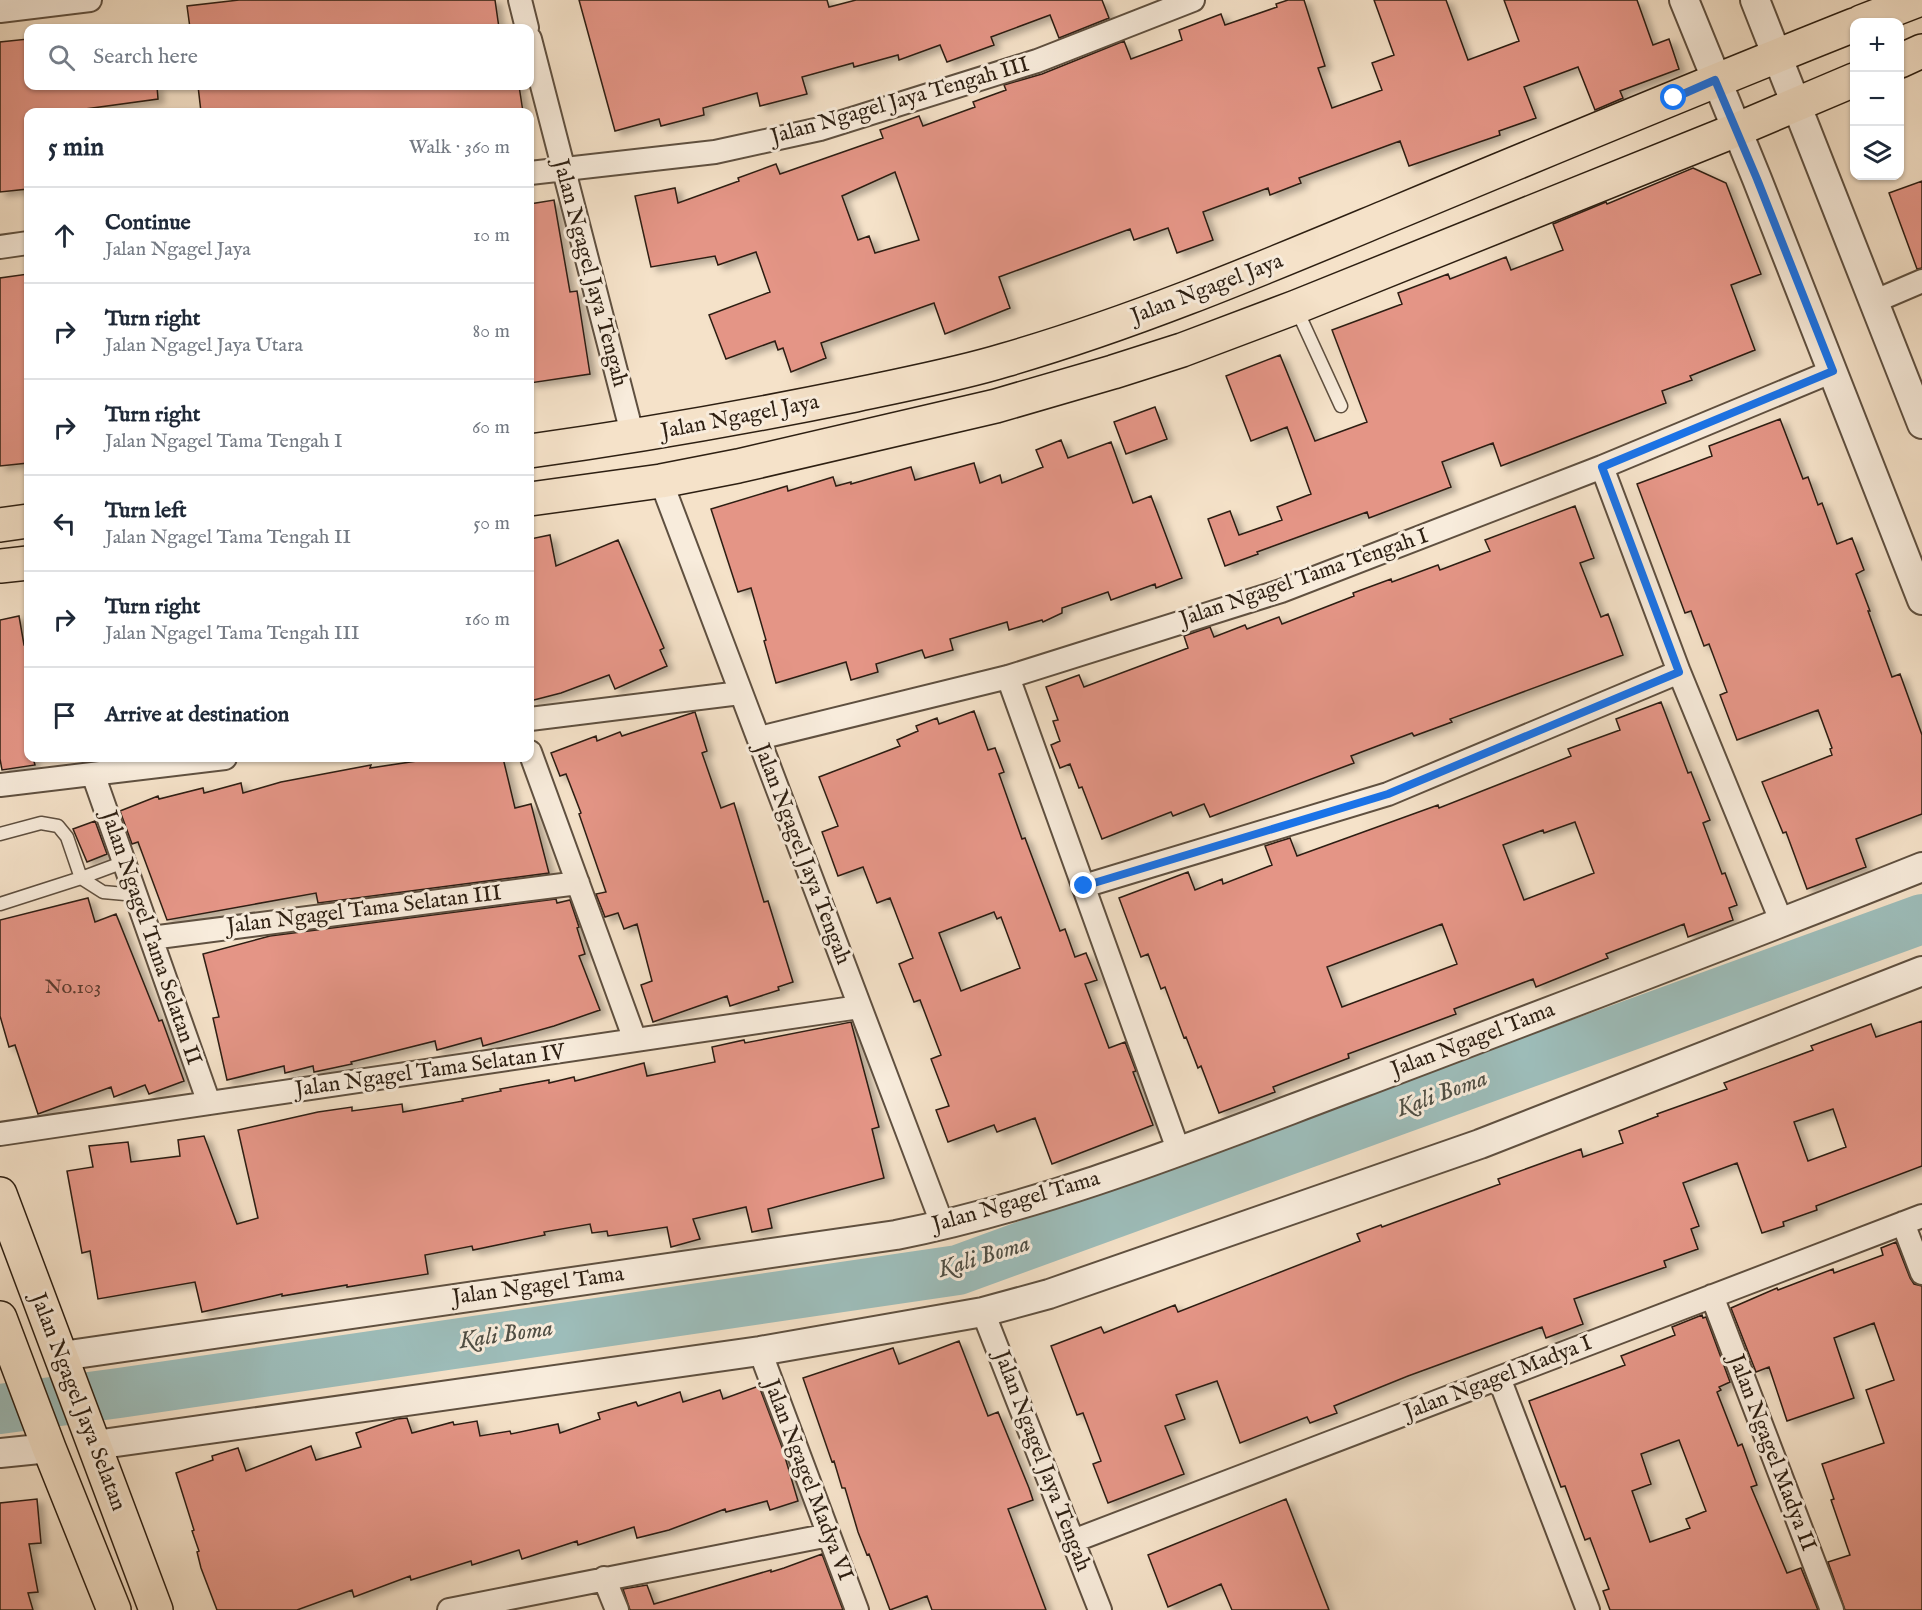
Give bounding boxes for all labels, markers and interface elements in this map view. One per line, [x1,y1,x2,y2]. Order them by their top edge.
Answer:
map controls [1850,18,1904,180]
button: + [1850,18,1904,72]
search box [24,24,534,90]
icon: search [45,41,78,74]
text: Search here [93,43,198,71]
street label: Jalan Ngagel Jaya Tengah III [765,51,1032,152]
button: − [1850,72,1904,126]
route start [1660,84,1686,110]
button: layers [1850,126,1904,180]
text: 5 min [48,131,104,164]
text: Walk · 360 m [409,135,510,160]
street label: Jalan Ngagel Jaya Tengah [545,153,634,390]
text: Continue [105,209,191,237]
icon: ahead [48,219,81,252]
text: 10 m [473,223,510,248]
text: Jalan Ngagel Jaya [105,237,251,262]
street label: Jalan Ngagel Jaya [1124,247,1287,332]
text: Turn right [105,305,200,333]
icon: right [48,315,81,348]
text: 80 m [473,319,510,344]
text: Jalan Ngagel Jaya Utara [105,333,303,358]
street label: Jalan Ngagel Jaya [656,388,822,447]
text: Turn right [105,401,200,429]
icon: right [48,411,81,444]
text: 60 m [472,415,510,440]
text: Jalan Ngagel Tama Tengah I [105,429,342,454]
text: Turn left [105,497,187,525]
icon: left [48,507,81,540]
text: 50 m [473,511,510,536]
street label: Jalan Ngagel Tama Tengah I [1173,522,1432,635]
text: Jalan Ngagel Tama Tengah II [105,525,351,550]
text: Turn right [105,593,200,621]
icon: right [48,603,81,636]
text: 160 m [464,607,510,632]
text: Jalan Ngagel Tama Tengah III [105,621,360,646]
icon: arrive [48,699,81,732]
text: Arrive at destination [105,701,289,729]
street label: Jalan Ngagel Jaya Tengah [746,737,857,969]
street label: Jalan Ngagel Tama Selatan II [93,804,208,1069]
route end [1070,872,1096,898]
street label: Jalan Ngagel Tama Selatan III [222,879,503,941]
house number: No.103 [45,975,101,1000]
street label: Jalan Ngagel Tama [1384,996,1559,1085]
street label: Jalan Ngagel Tama Selatan IV [290,1038,567,1104]
water label: Kali Boma [1391,1063,1492,1125]
street label: Jalan Ngagel Tama [926,1165,1104,1240]
water label: Kali Boma [933,1228,1034,1286]
street label: Jalan Ngagel Tama [447,1260,626,1312]
street label: Jalan Ngagel Jaya Selatan [22,1286,133,1515]
water label: Kali Boma [456,1313,555,1357]
street label: Jalan Ngagel Madya I [1397,1329,1596,1428]
street label: Jalan Ngagel Jaya Tengah [986,1344,1097,1576]
street label: Jalan Ngagel Madya II [1721,1348,1822,1555]
street label: Jalan Ngagel Madya VI [756,1373,859,1585]

